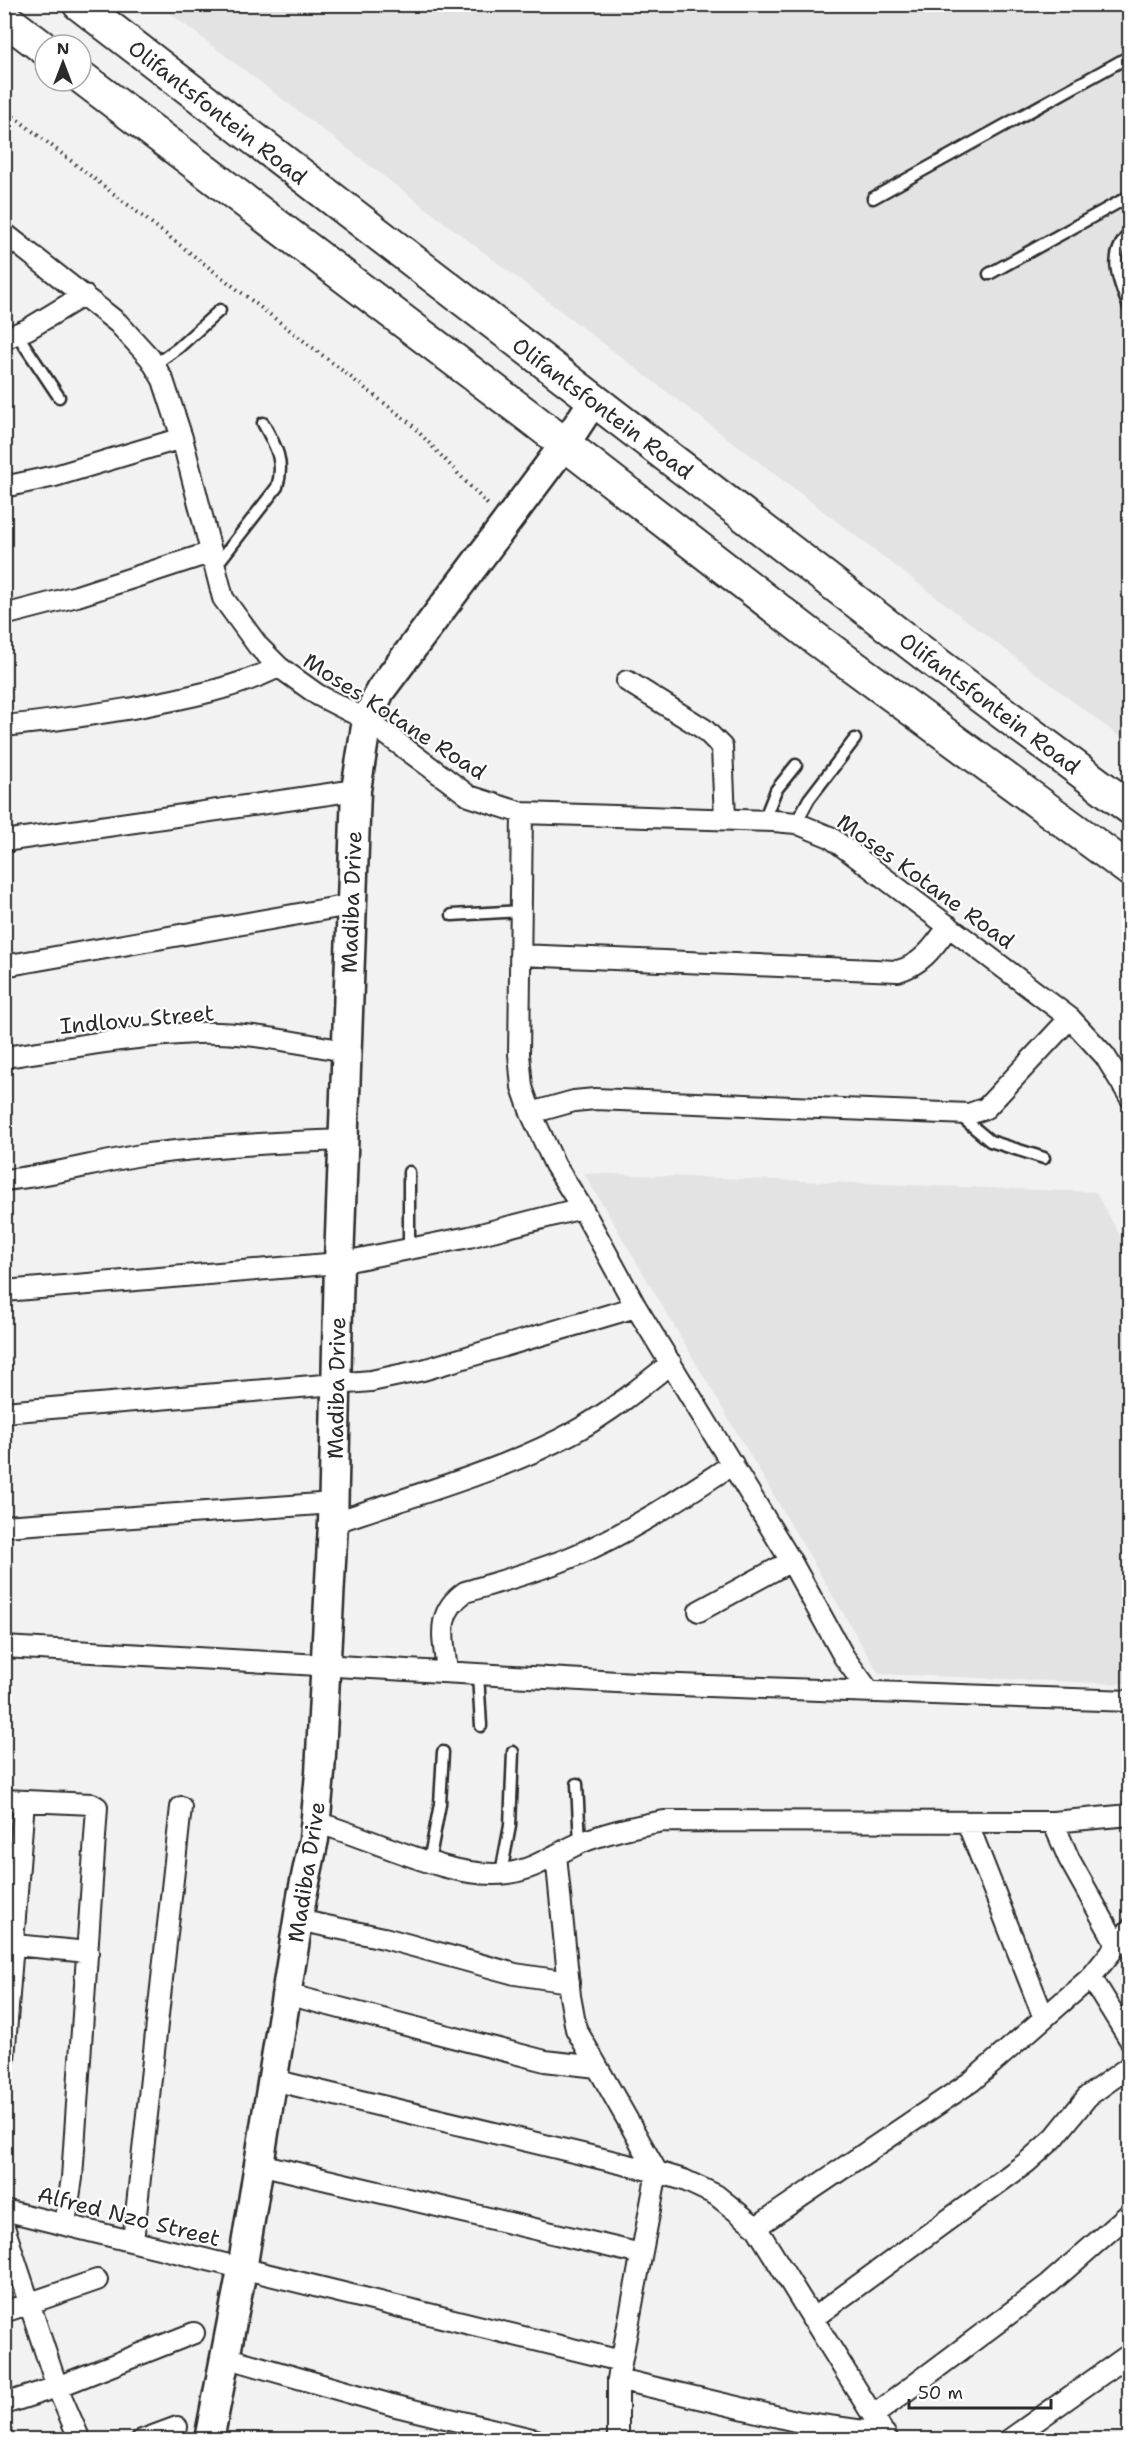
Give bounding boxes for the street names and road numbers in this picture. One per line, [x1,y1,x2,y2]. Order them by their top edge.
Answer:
street label: Olifantsfontein Road [122,33,313,191]
street label: Olifantsfontein Road [506,331,699,486]
street label: Olifantsfontein Road [893,626,1086,781]
street label: Moses Kotane Road [298,646,492,787]
street label: Moses Kotane Road [831,807,1020,956]
street label: Madiba Drive [335,830,368,974]
street label: Indlovu Street [59,998,215,1041]
street label: Madiba Drive [321,1317,352,1459]
street label: Madiba Drive [281,1799,332,1945]
street label: Alfred Nzo Street [35,2180,223,2253]

